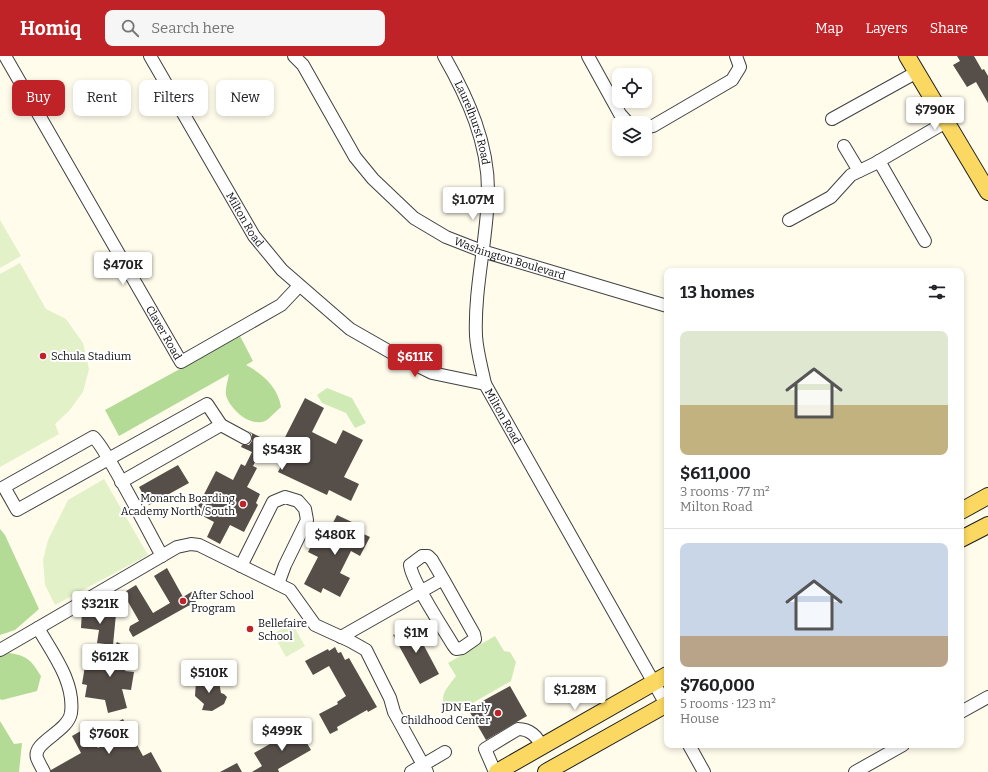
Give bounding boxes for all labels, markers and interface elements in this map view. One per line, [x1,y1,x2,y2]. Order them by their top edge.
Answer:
search box [105,10,385,46]
text: Homiq [20,17,81,40]
icon: search [119,17,141,39]
text: Search here [151,19,234,37]
text: Map [815,20,843,37]
text: Layers [865,20,908,37]
text: Share [930,20,968,37]
map controls [612,68,652,156]
button: locate [612,68,652,108]
street label: Laurelhurst Road [451,79,492,166]
chip: Buy [12,80,65,116]
chip: Rent [73,80,131,116]
chip: Filters [139,80,208,116]
chip: New [216,80,274,116]
pin: $790K [907,97,963,131]
text: $790K [915,102,955,117]
button: layers [612,116,652,156]
pin: $1.07M [440,187,506,221]
street label: Milton Road [223,190,266,250]
text: $1.07M [452,192,494,207]
street label: Washington Boulevard [452,235,567,283]
pin: $470K [95,252,151,286]
text: $470K [103,257,143,272]
icon: filters [926,281,948,303]
text: 13 homes [680,282,755,303]
street label: Claver Road [143,303,184,362]
pin: $611K [387,344,443,378]
text: $611K [397,349,433,364]
place label: Schula Stadium [51,350,132,363]
marker: Schula Stadium [38,351,48,361]
icon: home [778,357,850,429]
street label: Milton Road [482,386,524,447]
pin: $543K [254,437,310,471]
text: $543K [262,442,302,457]
text: $611,000 [680,463,751,484]
text: 3 rooms · 77 m² [680,484,770,499]
place label: Monarch Boarding Academy North/South [121,492,235,518]
marker: Monarch Boarding Academy North/South [238,499,248,509]
text: Milton Road [680,499,753,514]
pin: $480K [307,522,363,556]
text: $480K [314,527,356,542]
icon: home [778,569,850,641]
place label: After School Program [191,589,254,615]
pin: $321K [72,591,128,625]
text: $321K [81,596,119,611]
marker: After School Program [178,596,188,606]
place label: Bellefaire School [258,617,307,643]
pin: $1M [397,620,435,654]
marker: Bellefaire School [245,624,255,634]
text: $1M [404,625,428,640]
pin: $612K [82,644,138,678]
text: $612K [91,649,129,664]
pin: $510K [181,660,237,694]
text: $510K [190,665,228,680]
text: $760,000 [680,675,755,696]
pin: $1.28M [542,677,608,711]
text: $1.28M [554,682,596,697]
text: 5 rooms · 123 m² [680,696,776,711]
place label: JDN Early Childhood Center [401,701,490,727]
marker: JDN Early Childhood Center [493,708,503,718]
text: House [680,711,719,726]
pin: $499K [254,718,310,752]
pin: $760K [81,721,137,755]
text: $499K [262,723,302,738]
text: $760K [89,726,129,741]

